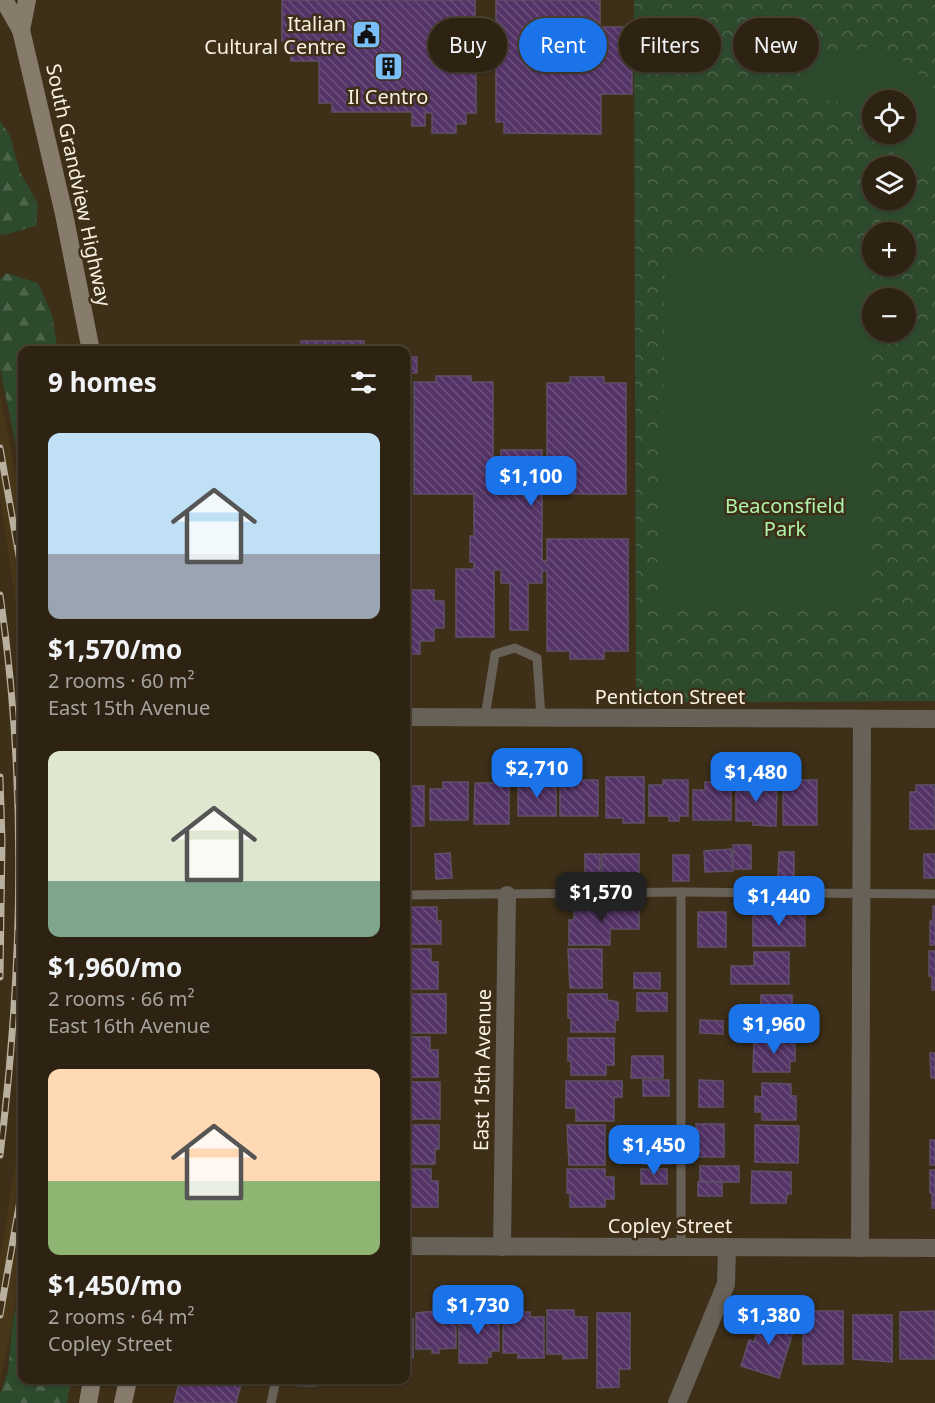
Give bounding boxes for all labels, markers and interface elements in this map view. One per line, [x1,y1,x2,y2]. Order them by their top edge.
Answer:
place label: Italian Cultural Centre [204,10,346,60]
public building icon: Italian Cultural Centre [351,18,383,50]
chip: Buy [428,18,507,72]
chip: Rent [519,18,607,72]
chip: Filters [619,18,721,72]
chip: New [733,18,819,72]
building icon: Il Centro [372,50,404,82]
street label: South Grandview Highway [40,61,118,310]
place label: Il Centro [348,83,428,110]
map controls [862,90,916,342]
button: locate [862,90,916,144]
button: layers [862,156,916,210]
button: + [862,222,916,276]
button: − [862,288,916,342]
text: 9 homes [48,364,157,400]
icon: filters [347,366,380,399]
pin: $1,100 [482,456,580,507]
text: $1,100 [500,462,562,489]
icon: home [160,472,268,580]
park label: Beaconsfield Park [725,492,845,542]
text: $1,570/mo [48,631,182,667]
text: 2 rooms · 60 m² [48,667,195,694]
street label: Penticton Street [595,683,745,710]
text: East 15th Avenue [48,694,210,721]
pin: $2,710 [488,748,586,799]
pin: $1,480 [707,752,805,803]
text: $2,710 [506,754,568,781]
text: $1,480 [725,758,787,785]
icon: home [160,790,268,898]
pin: $1,570 [552,872,650,923]
pin: $1,440 [730,876,828,927]
text: $1,570 [570,878,632,905]
text: $1,440 [748,882,810,909]
text: $1,960/mo [48,949,182,985]
text: 2 rooms · 66 m² [48,985,195,1012]
street label: East 15th Avenue [467,989,497,1151]
pin: $1,960 [725,1004,823,1055]
text: $1,960 [743,1010,805,1037]
text: East 16th Avenue [48,1012,210,1039]
icon: home [160,1108,268,1216]
pin: $1,450 [605,1125,703,1176]
text: $1,450 [623,1131,685,1158]
street label: Copley Street [608,1212,732,1239]
text: $1,450/mo [48,1267,182,1303]
pin: $1,730 [429,1285,527,1336]
text: $1,730 [447,1291,509,1318]
pin: $1,380 [720,1295,818,1346]
text: $1,380 [738,1301,800,1328]
text: 2 rooms · 64 m² [48,1303,195,1330]
text: Copley Street [48,1330,172,1357]

